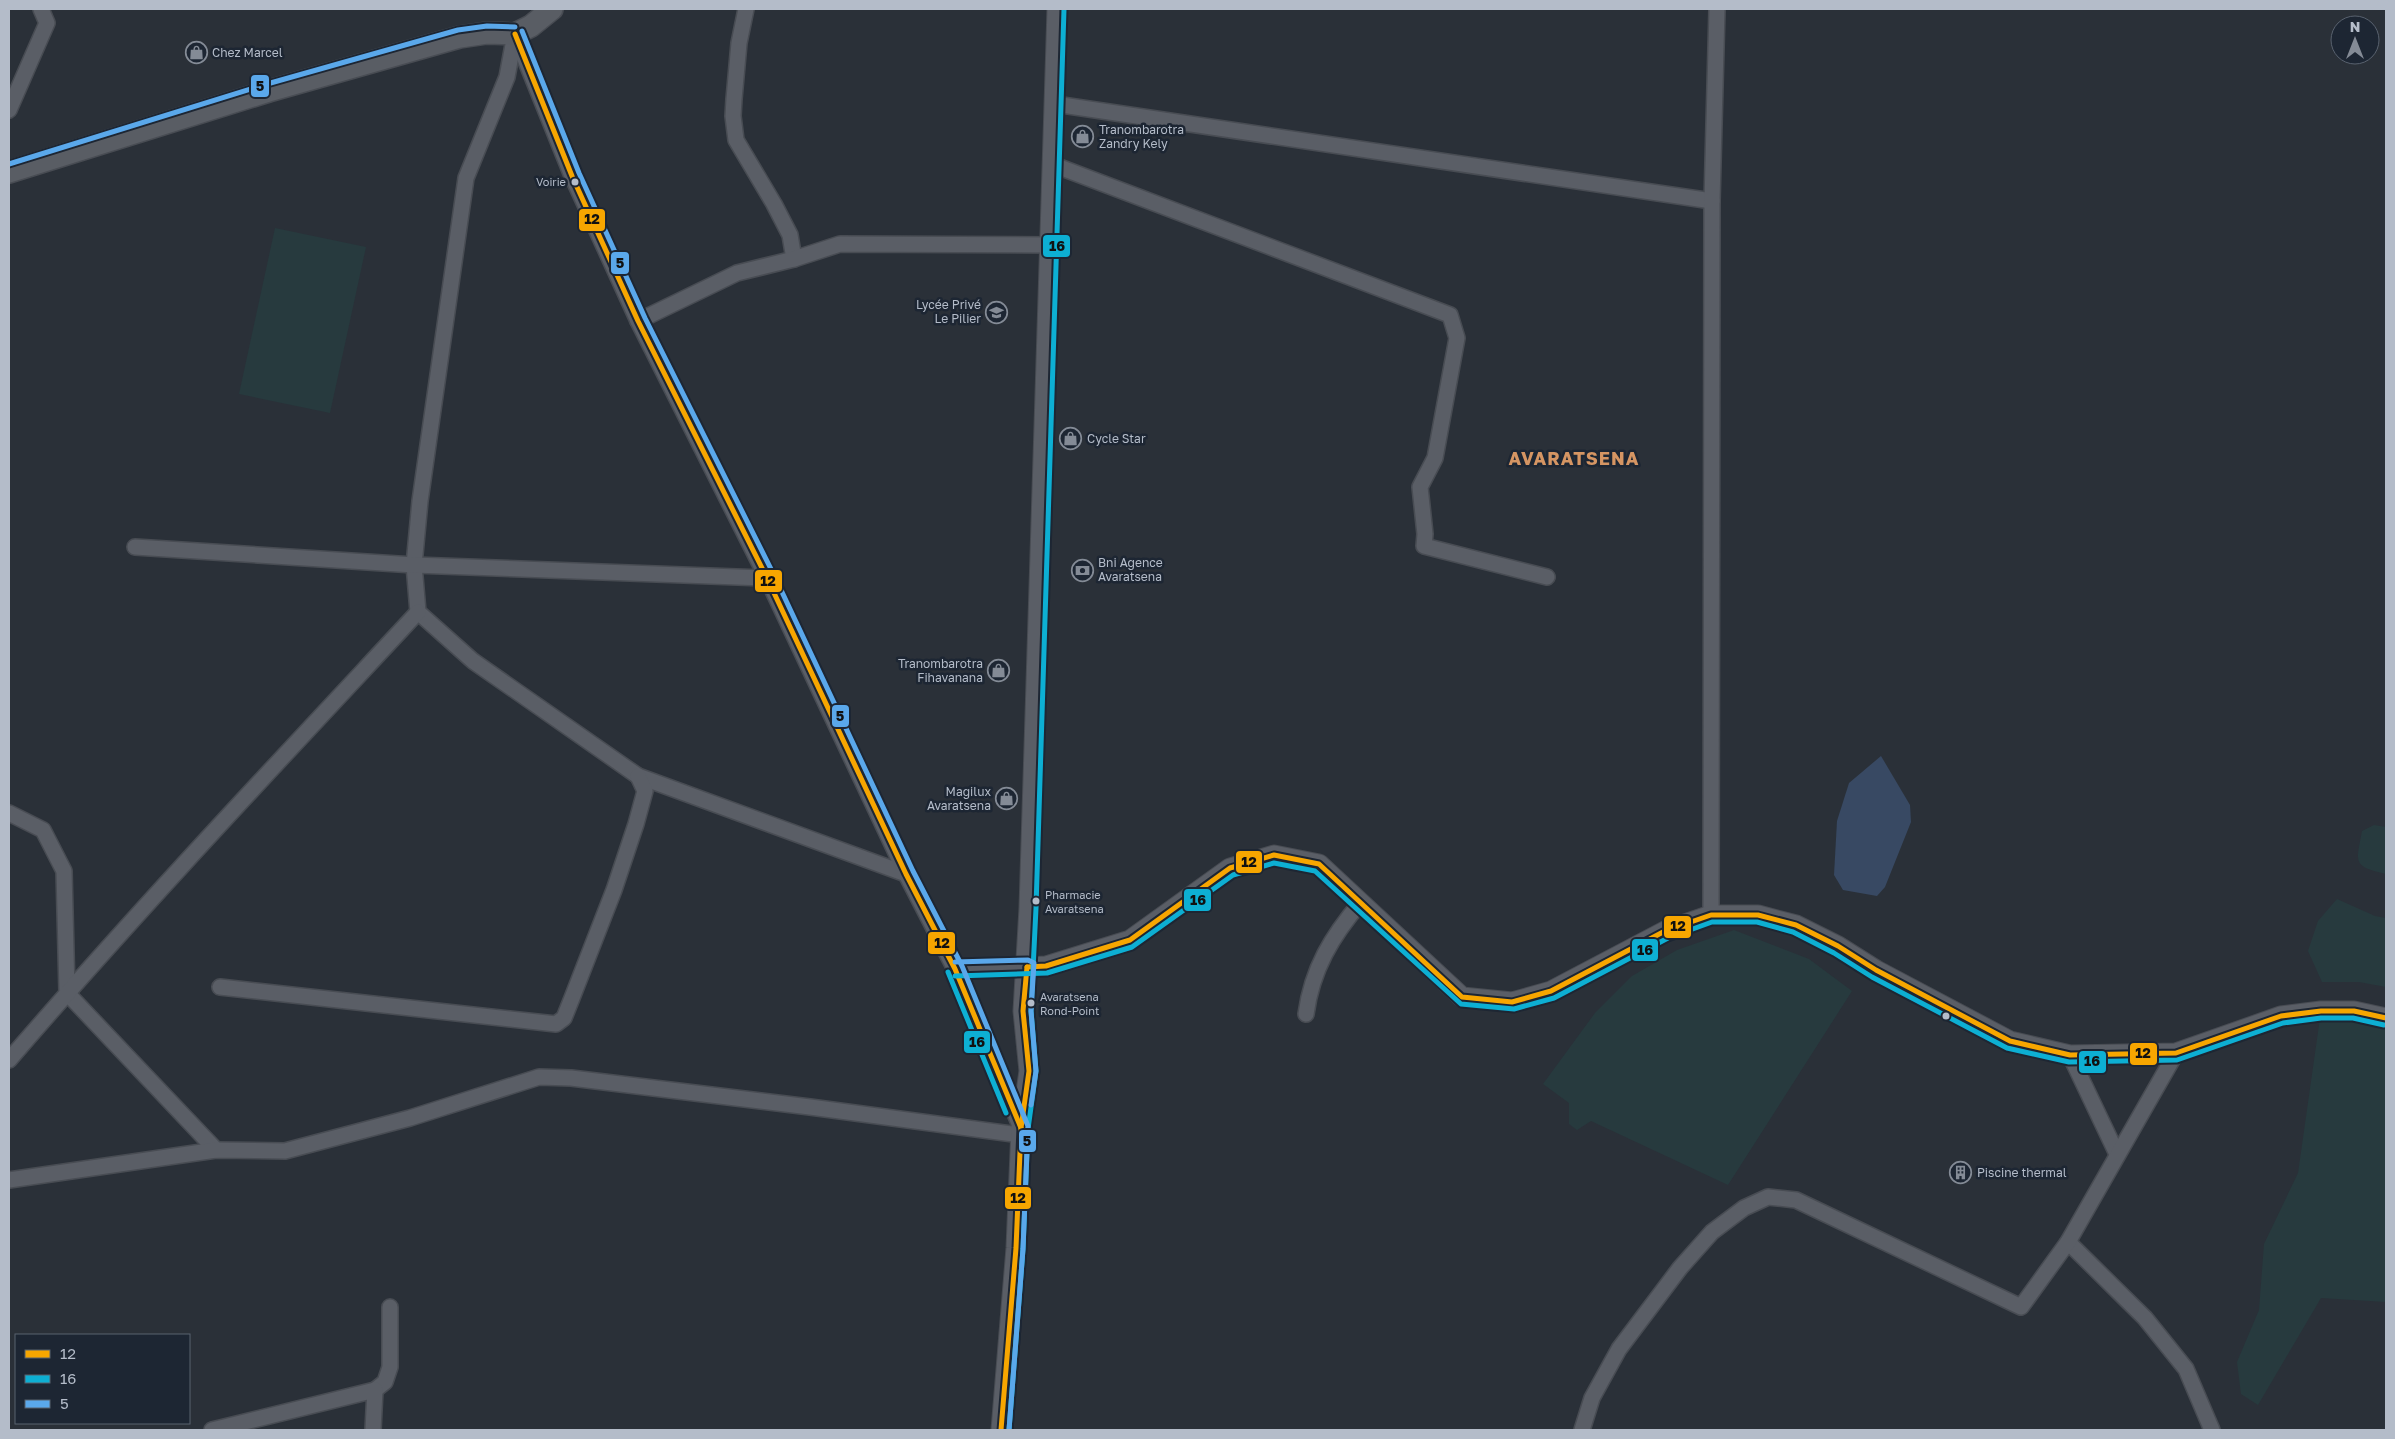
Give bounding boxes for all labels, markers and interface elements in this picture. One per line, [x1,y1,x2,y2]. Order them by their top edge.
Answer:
north arrow [2330,15,2380,65]
text: N [2350,18,2360,35]
shop icon: Chez Marcel [184,41,208,65]
place label: Chez Marcel [212,45,283,60]
line badge: 5 [250,74,270,98]
text: 5 [256,77,265,94]
place label: Tranombarotra Zandry Kely [1099,122,1184,151]
shop icon: Tranombarotra Zandry Kely [1071,125,1095,149]
place label: Voirie [536,175,566,188]
marker: Voirie [570,177,580,187]
line badge: 12 [578,208,606,232]
text: 12 [584,210,600,227]
line badge: 16 [1042,234,1071,258]
text: 16 [1049,237,1065,254]
line badge: 5 [610,251,630,275]
text: 5 [616,254,625,271]
place label: Lycée Privé Le Pilier [916,297,981,326]
school or university icon: Lycée Privé Le Pilier [985,300,1009,324]
shop icon: Cycle Star [1059,427,1083,451]
place label: Cycle Star [1087,431,1146,446]
district label: AVARATSENA [1509,447,1639,469]
place label: Bni Agence Avaratsena [1098,555,1163,584]
bank icon: Bni Agence Avaratsena [1070,558,1094,582]
line badge: 12 [754,569,783,593]
text: 12 [760,572,776,589]
place label: Tranombarotra Fihavanana [898,656,983,685]
shop icon: Tranombarotra Fihavanana [987,659,1011,683]
line badge: 5 [831,704,850,728]
text: 5 [836,707,845,724]
place label: Magilux Avaratsena [927,784,991,813]
shop icon: Magilux Avaratsena [995,787,1019,811]
line badge: 12 [1235,850,1263,874]
text: 12 [1241,853,1257,870]
place label: Pharmacie Avaratsena [1045,888,1104,915]
line badge: 16 [1183,888,1212,912]
text: 16 [1190,891,1206,908]
marker: Pharmacie Avaratsena [1031,896,1041,906]
line badge: 12 [1663,915,1692,939]
text: 12 [1670,917,1686,934]
line badge: 12 [927,931,956,955]
text: 12 [934,934,950,951]
line badge: 16 [1631,938,1659,962]
text: 16 [1637,941,1653,958]
place label: Avaratsena Rond-Point [1040,990,1099,1017]
marker: Avaratsena Rond-Point [1026,998,1036,1008]
unlabelled marker [1941,1011,1951,1021]
line badge: 16 [963,1030,991,1054]
text: 16 [969,1033,985,1050]
line badge: 12 [2129,1042,2158,1066]
text: 12 [2135,1044,2151,1061]
line badge: 16 [2078,1050,2107,1074]
text: 16 [2084,1052,2100,1069]
line badge: 5 [1018,1129,1037,1153]
text: 5 [1023,1132,1032,1149]
building icon: Piscine thermal [1949,1161,1973,1185]
place label: Piscine thermal [1977,1165,2067,1180]
line badge: 12 [1004,1186,1032,1210]
text: 12 [1010,1189,1026,1206]
legend [15,1334,190,1424]
text: 12 [60,1344,76,1362]
text: 16 [60,1369,76,1387]
text: 5 [60,1394,69,1412]

